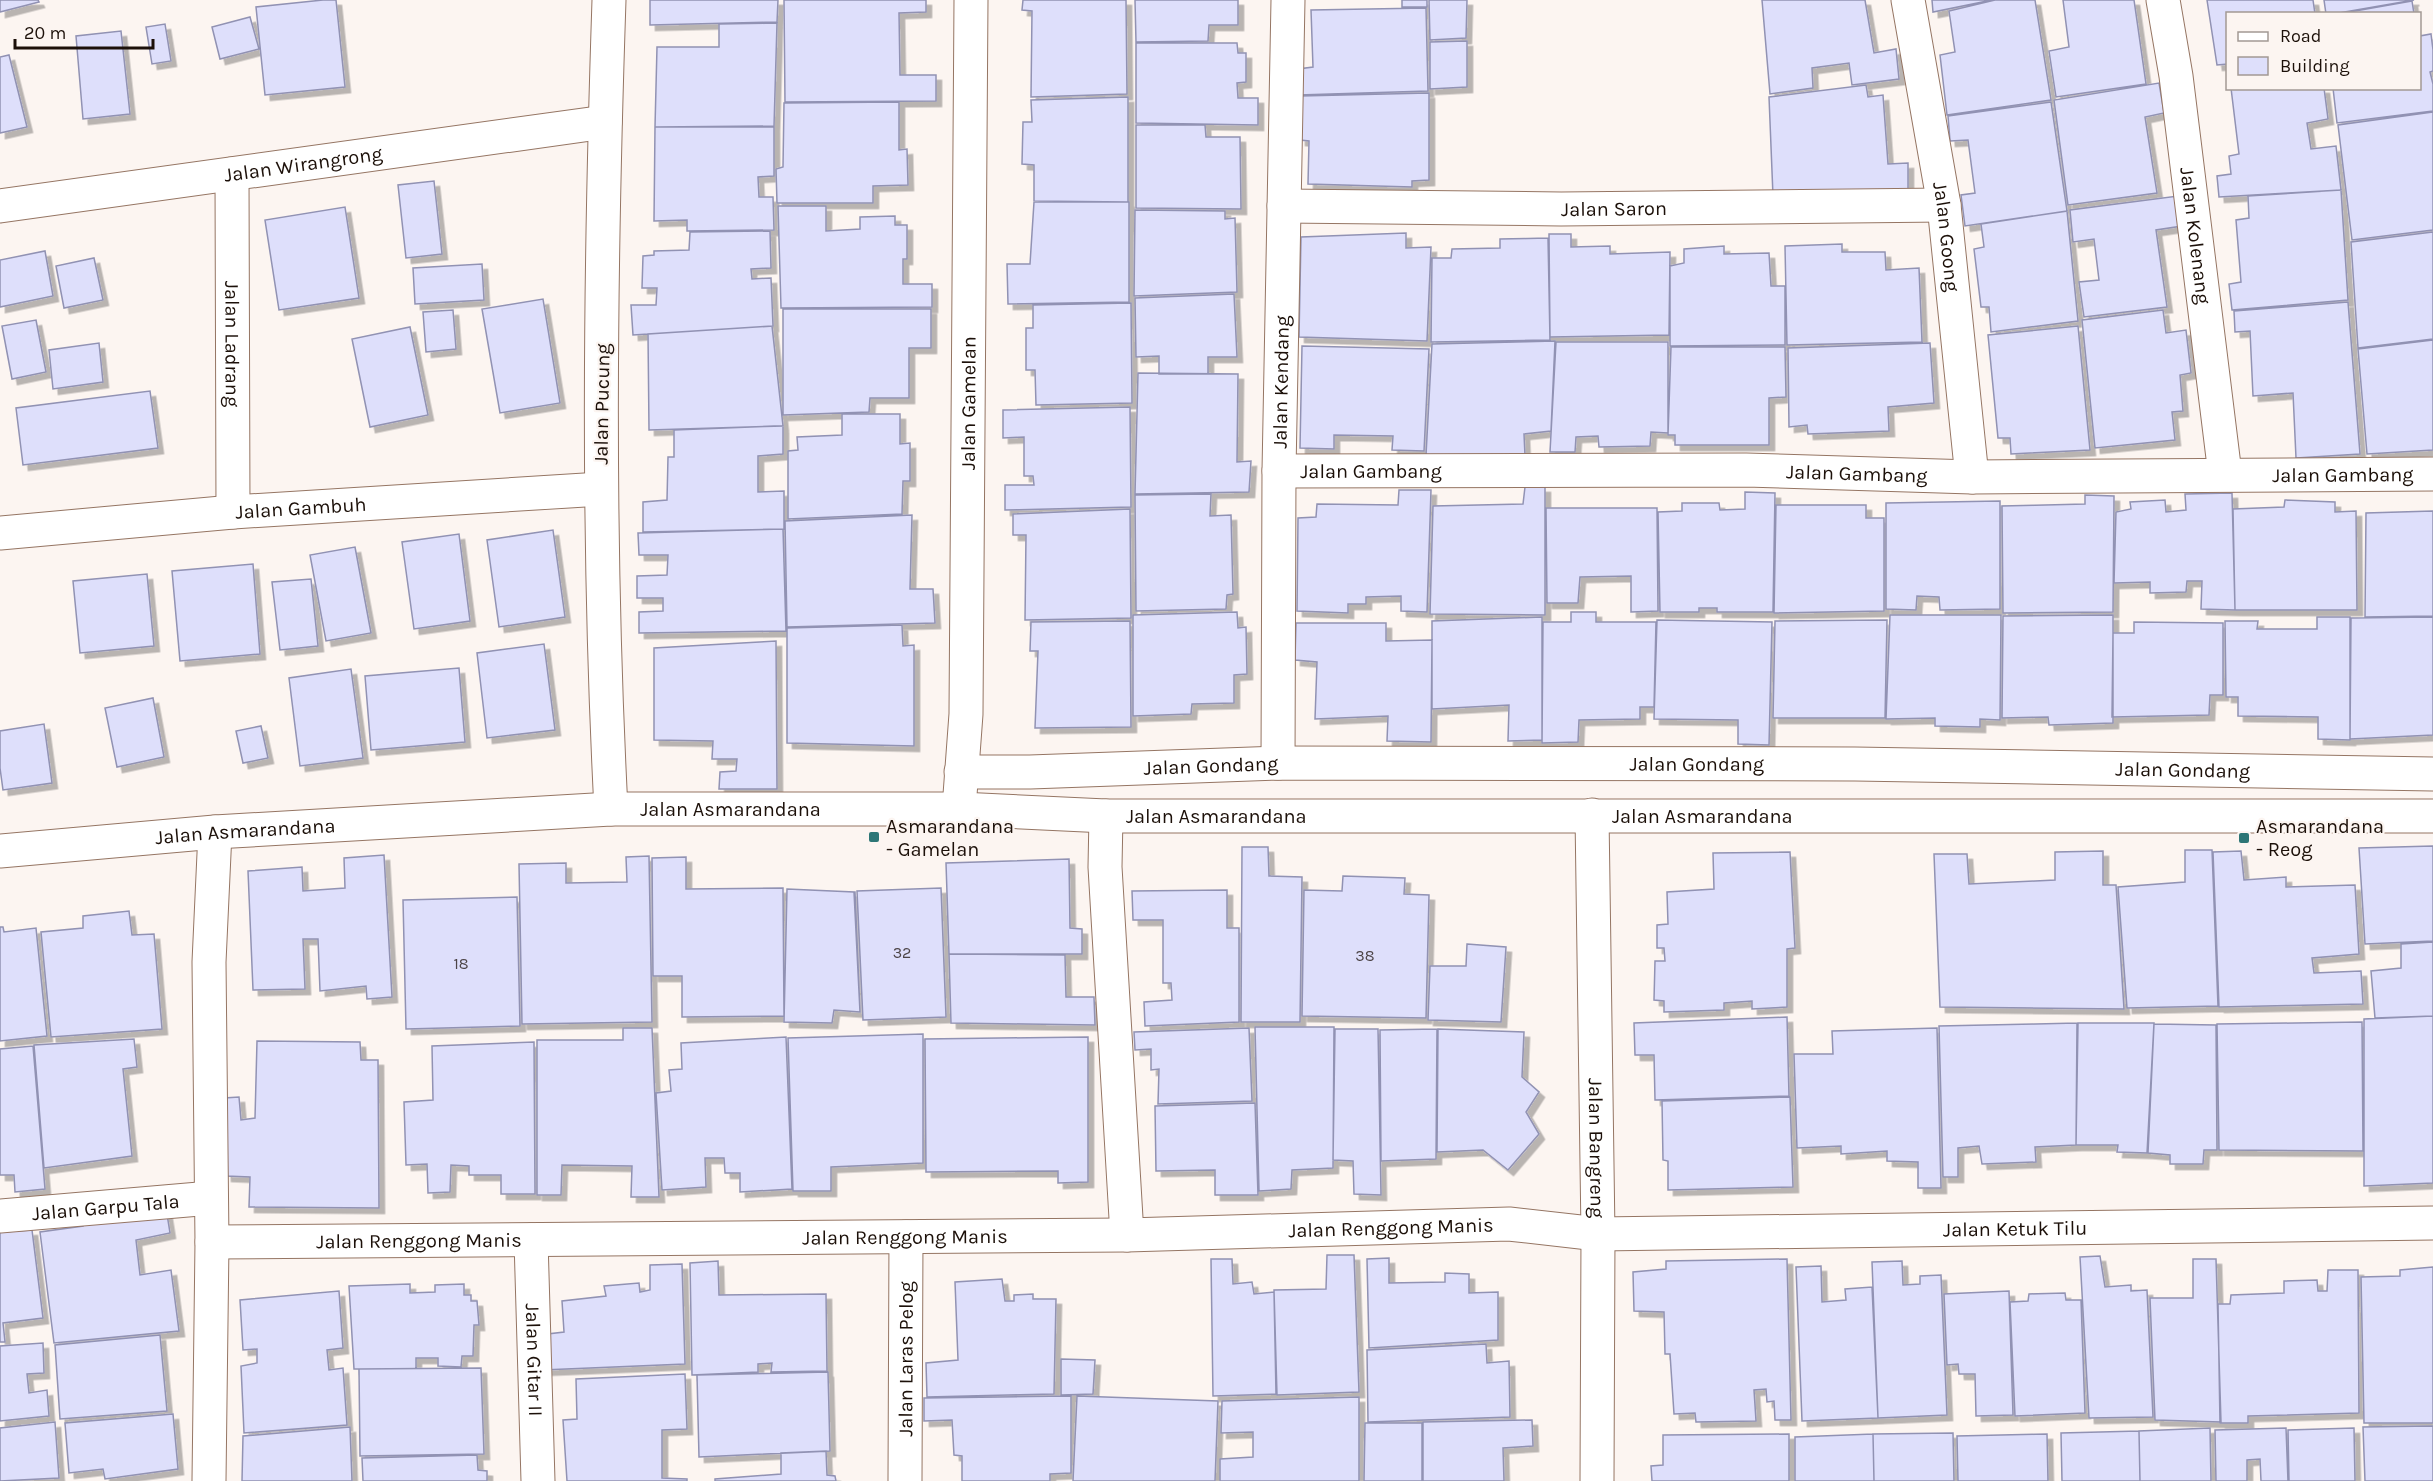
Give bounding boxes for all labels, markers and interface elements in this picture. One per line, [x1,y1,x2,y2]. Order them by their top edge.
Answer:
scale bar [15,12,153,50]
legend [2226,12,2421,90]
text: 20 m [24,22,66,44]
text: Road [2280,25,2321,47]
text: Building [2280,55,2350,77]
street label: Jalan Wirangrong [222,142,384,186]
street label: Jalan Kolenang [2176,166,2216,306]
street label: Jalan Goong [1929,180,1964,293]
street label: Jalan Saron [1561,196,1667,220]
street label: Jalan Ladrang [221,281,244,407]
street label: Jalan Kendang [1268,315,1293,449]
street label: Jalan Gamelan [956,336,980,470]
street label: Jalan Pucung [589,343,615,465]
street label: Jalan Gambang [1300,459,1442,482]
street label: Jalan Gambang [1786,460,1928,487]
street label: Jalan Gambang [2272,463,2414,487]
street label: Jalan Gambuh [235,492,367,523]
street label: Jalan Gondang [1143,752,1279,779]
street label: Jalan Gondang [1629,752,1764,775]
street label: Jalan Gondang [2115,757,2250,782]
street label: Jalan Asmarandana [640,798,821,821]
street label: Jalan Asmarandana [1126,805,1307,828]
street label: Jalan Asmarandana [1612,805,1793,828]
street label: Jalan Asmarandana [154,814,336,849]
place label: Asmarandana - Gamelan [886,815,1014,861]
place label: Asmarandana - Reog [2256,815,2384,861]
marker: Asmarandana - Gamelan [867,830,881,844]
marker: Asmarandana - Reog [2237,831,2251,845]
house number: 32 [893,943,911,962]
house number: 38 [1355,946,1375,965]
house number: 18 [453,954,469,973]
street label: Jalan Bangreng [1584,1078,1609,1218]
street label: Jalan Garpu Tala [31,1189,180,1225]
street label: Jalan Renggong Manis [1288,1213,1494,1242]
street label: Jalan Ketuk Tilu [1943,1216,2088,1241]
street label: Jalan Renggong Manis [802,1224,1008,1249]
street label: Jalan Renggong Manis [316,1228,522,1253]
street label: Jalan Laras Pelog [894,1281,917,1437]
street label: Jalan Gitar II [521,1303,548,1417]

